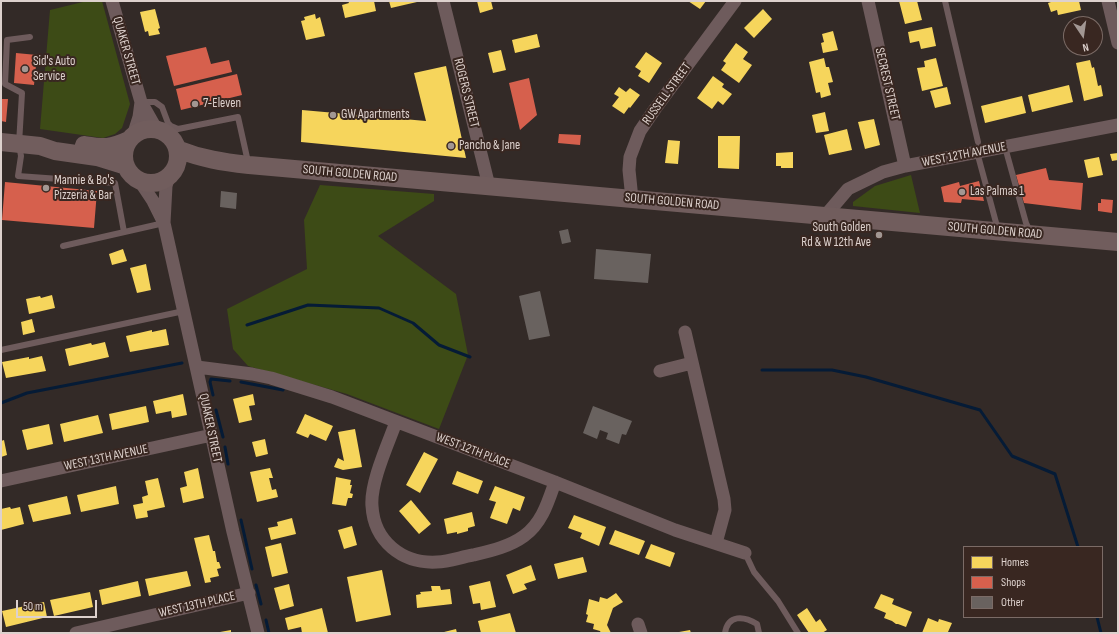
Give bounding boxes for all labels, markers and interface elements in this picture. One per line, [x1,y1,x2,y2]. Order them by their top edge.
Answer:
street label: QUAKER STREET [109,15,143,87]
north arrow [1063,16,1103,56]
text: N [1081,40,1090,54]
street label: SECREST STREET [871,46,903,122]
place label: Sid's Auto Service [33,54,75,85]
street label: ROGERS STREET [450,57,482,129]
street label: RUSSELL STREET [639,60,695,128]
marker: Sid's Auto Service [20,64,30,74]
place label: 7-Eleven [203,96,241,112]
marker: 7-Eleven [190,99,200,109]
place label: GW Apartments [341,107,410,123]
marker: GW Apartments [328,110,338,120]
place label: Pancho & Jane [459,138,520,154]
street label: WEST 12TH AVENUE [921,139,1007,171]
marker: Pancho & Jane [446,141,456,151]
street label: SOUTH GOLDEN ROAD [302,162,398,186]
place label: Mannie & Bo's Pizzeria & Bar [54,173,114,204]
marker: Mannie & Bo's Pizzeria & Bar [41,183,51,193]
place label: Las Palmas 1 [970,184,1024,200]
marker: Las Palmas 1 [957,187,967,197]
street label: SOUTH GOLDEN ROAD [624,190,720,214]
street label: SOUTH GOLDEN ROAD [947,219,1043,243]
place label: South Golden Rd & W 12th Ave [801,220,871,251]
marker: South Golden Rd & W 12th Ave [874,230,884,240]
street label: QUAKER STREET [195,392,225,464]
street label: WEST 12TH PLACE [434,430,512,472]
street label: WEST 13TH AVENUE [63,441,149,475]
legend [963,546,1103,618]
text: Homes [1001,555,1029,570]
text: Shops [1001,575,1026,590]
street label: WEST 13TH PLACE [157,589,237,621]
scale bar [18,592,99,618]
text: Other [1001,595,1024,610]
text: 50 m [23,599,43,614]

